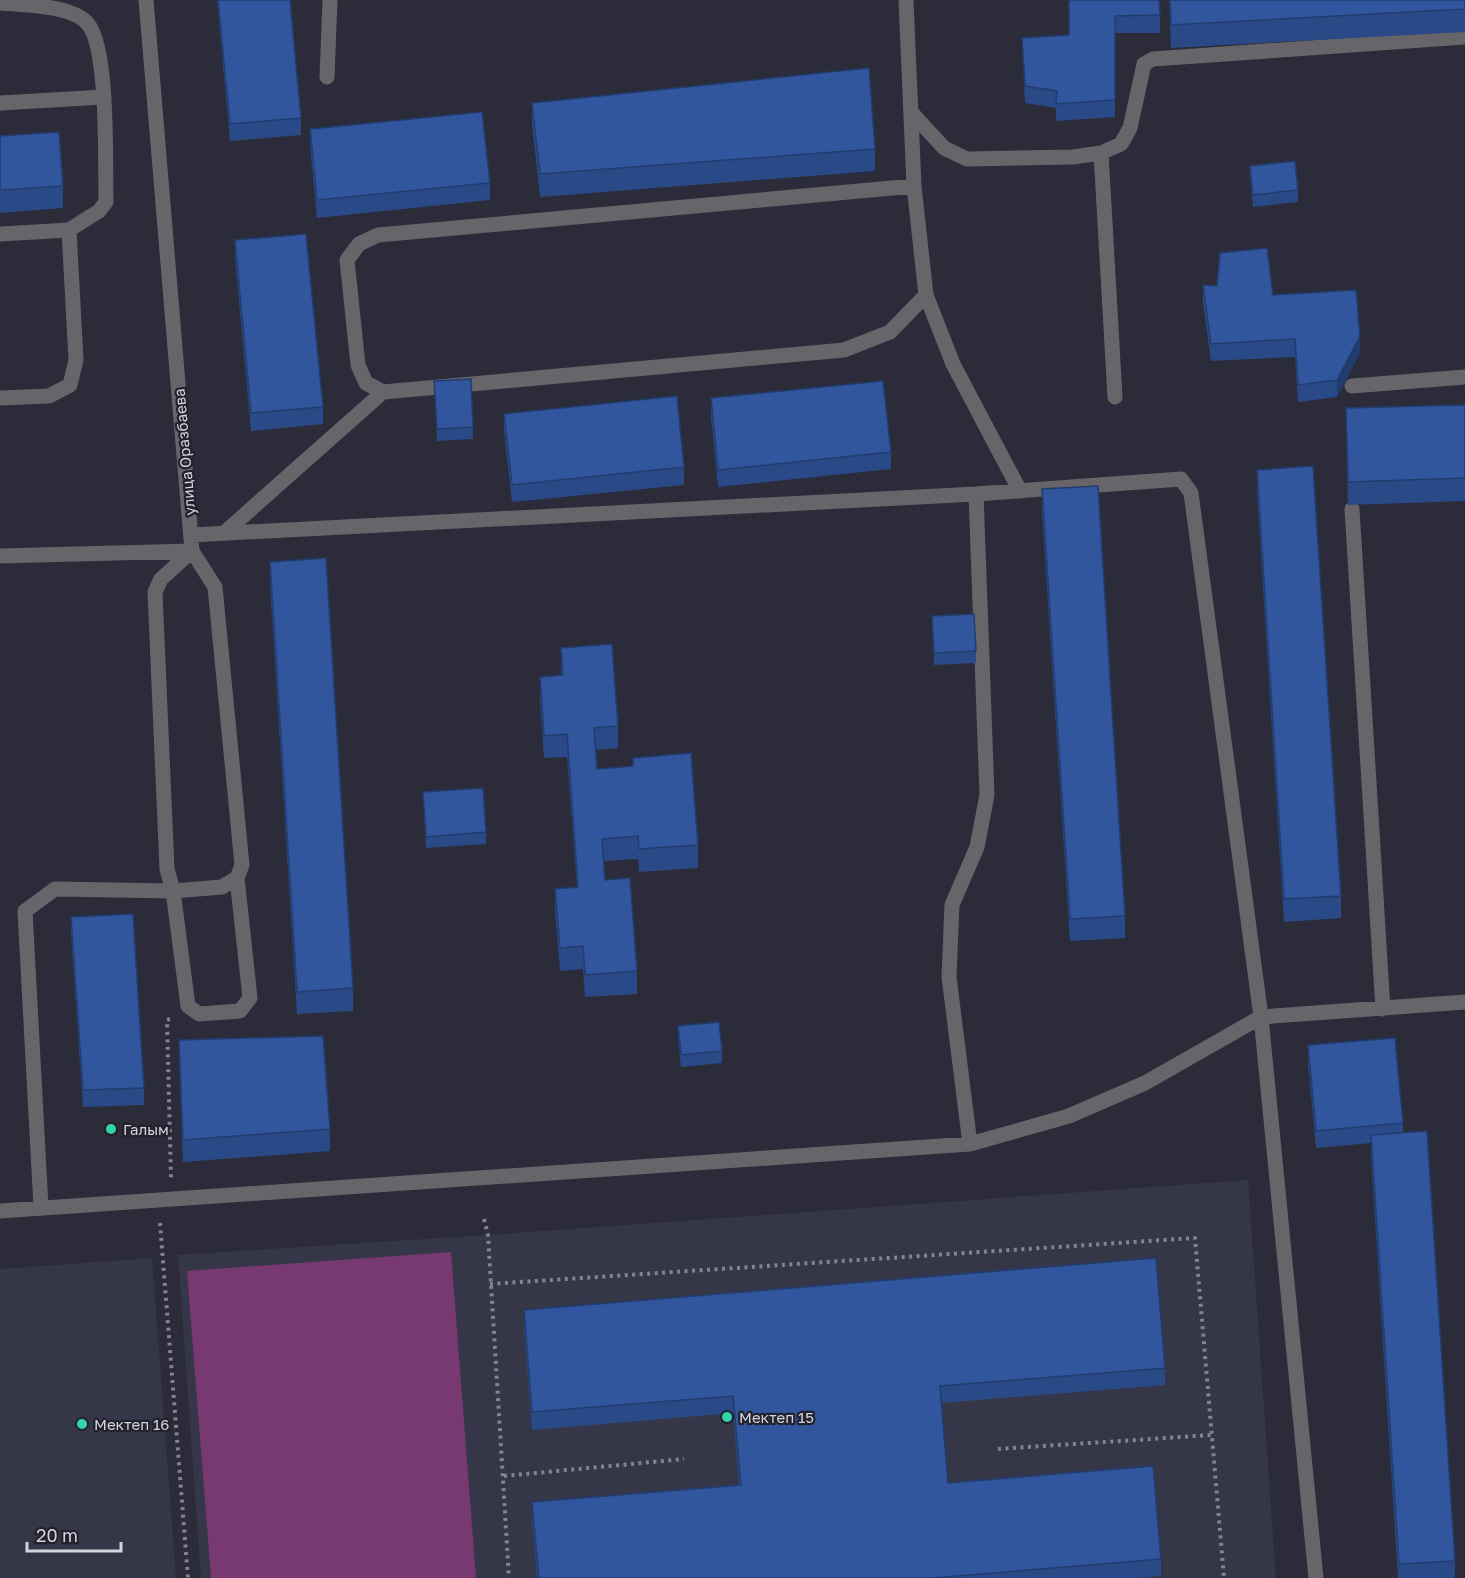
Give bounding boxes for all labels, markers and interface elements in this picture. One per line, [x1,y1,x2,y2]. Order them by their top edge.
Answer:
street label: улица Оразбаева [169,388,199,516]
place label: Галым [123,1120,169,1138]
marker: Галым [104,1122,118,1136]
place label: Мектеп 15 [739,1408,814,1426]
marker: Мектеп 15 [720,1410,734,1424]
place label: Мектеп 16 [94,1415,169,1433]
marker: Мектеп 16 [75,1417,89,1431]
scale bar [27,1515,122,1553]
text: 20 m [36,1524,78,1546]

